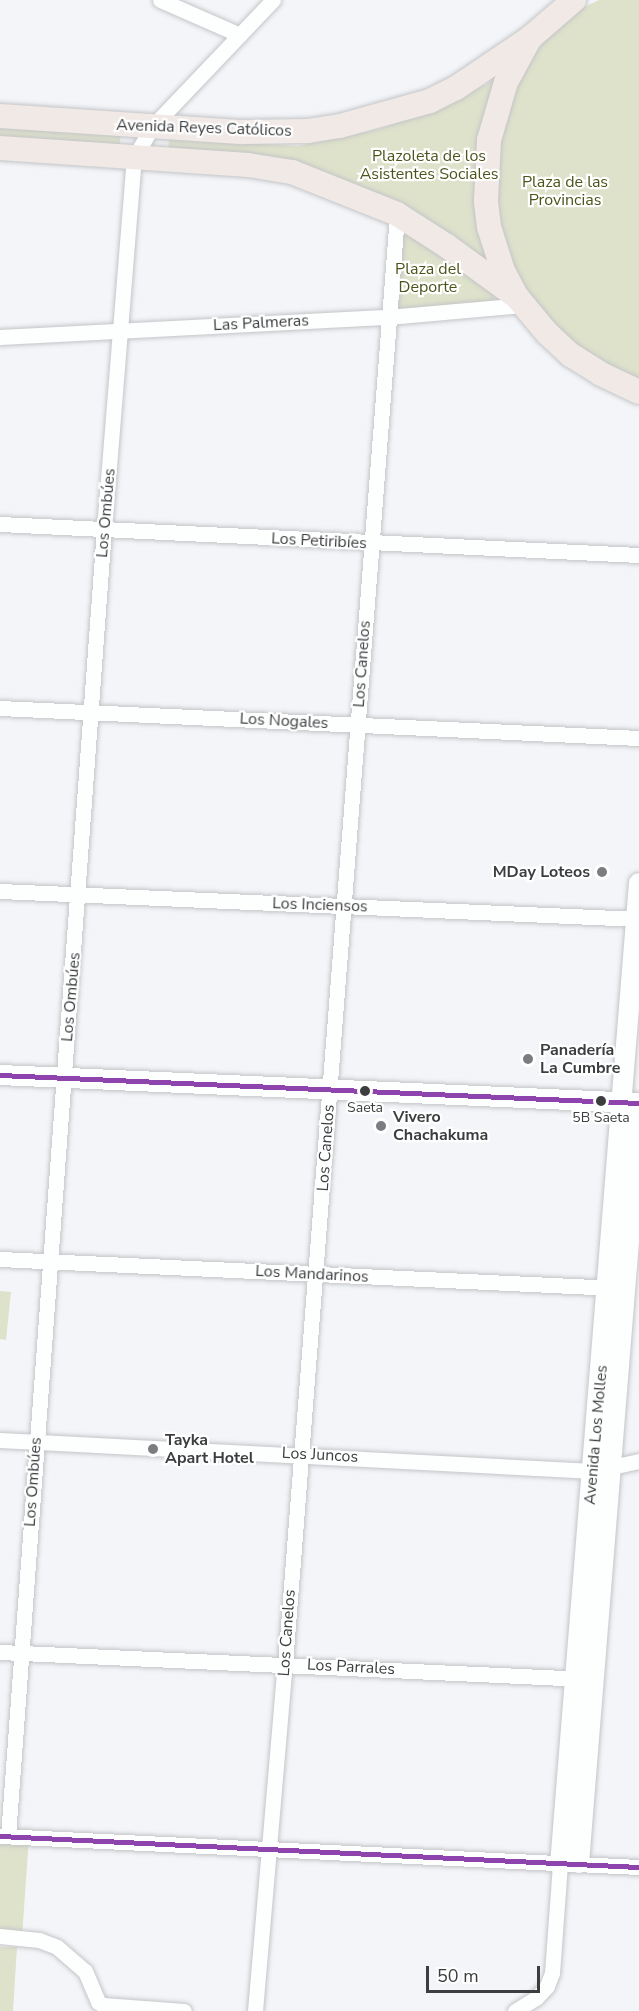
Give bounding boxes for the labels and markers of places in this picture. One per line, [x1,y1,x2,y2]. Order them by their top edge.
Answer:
place label: MDay Loteos [493,862,590,882]
marker: MDay Loteos [595,865,609,879]
place label: Panadería La Cumbre [540,1040,620,1078]
marker: Panadería La Cumbre [521,1052,535,1066]
marker: Saeta [359,1085,371,1097]
marker: 5B Saeta [595,1095,607,1107]
place label: Saeta [347,1100,383,1116]
place label: Vivero Chachakuma [393,1107,488,1145]
place label: 5B Saeta [572,1110,630,1126]
marker: Vivero Chachakuma [374,1119,388,1133]
place label: Tayka Apart Hotel [165,1430,254,1468]
marker: Tayka Apart Hotel [146,1442,160,1456]

